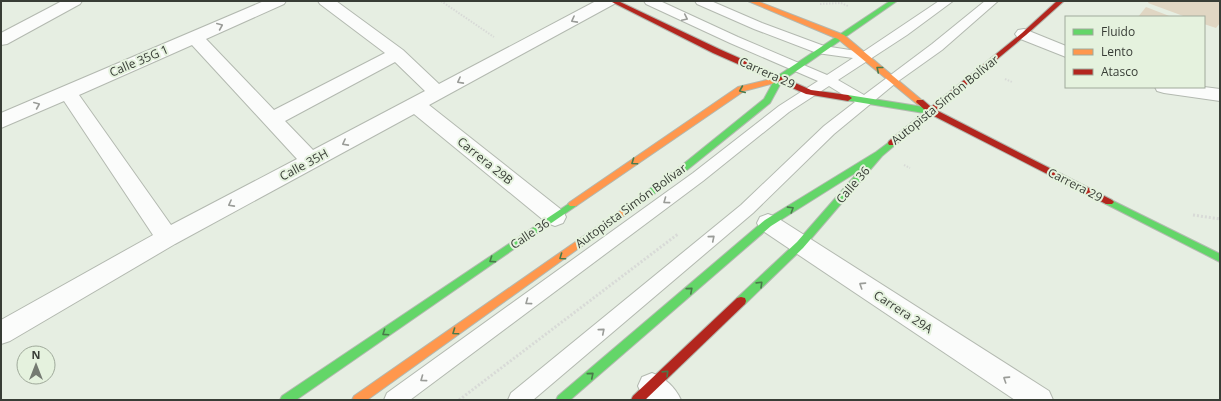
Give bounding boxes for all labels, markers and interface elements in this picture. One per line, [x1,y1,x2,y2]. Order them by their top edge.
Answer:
one-way arrow [682,13,689,21]
one-way arrow [571,15,578,22]
legend [1065,16,1205,88]
one-way arrow [216,23,224,31]
text: Fluido [1101,23,1135,40]
street label: Calle 35G 1 [107,40,171,81]
text: Lento [1101,43,1133,60]
street label: Autopista Simón Bolívar [887,51,1002,148]
street label: Carrera 29 [737,53,798,92]
text: Atasco [1101,63,1138,80]
one-way arrow [877,66,884,73]
one-way arrow [457,76,464,84]
one-way arrow [739,85,746,93]
one-way arrow [32,102,40,110]
street label: Carrera 29B [454,133,517,188]
one-way arrow [342,138,349,145]
street label: Calle 35H [277,145,331,184]
one-way arrow [632,157,639,164]
street label: Autopista Simón Bolívar [572,159,690,252]
street label: Calle 36 [832,162,874,207]
street label: Carrera 29 [1045,164,1106,206]
one-way arrow [664,196,671,203]
one-way arrow [228,200,235,207]
one-way arrow [787,206,794,214]
street label: Calle 36 [507,214,553,253]
one-way arrow [708,235,715,242]
one-way arrow [559,252,566,259]
one-way arrow [490,255,497,262]
one-way arrow [755,281,763,288]
one-way arrow [859,282,866,290]
street label: Carrera 29A [871,286,936,337]
one-way arrow [685,288,693,295]
one-way arrow [525,298,532,305]
one-way arrow [453,327,460,334]
one-way arrow [382,328,389,336]
one-way arrow [597,328,605,335]
north arrow [16,345,56,385]
text: N [32,347,40,362]
one-way arrow [661,370,669,378]
one-way arrow [587,372,594,379]
one-way arrow [420,374,427,382]
one-way arrow [1003,376,1010,384]

